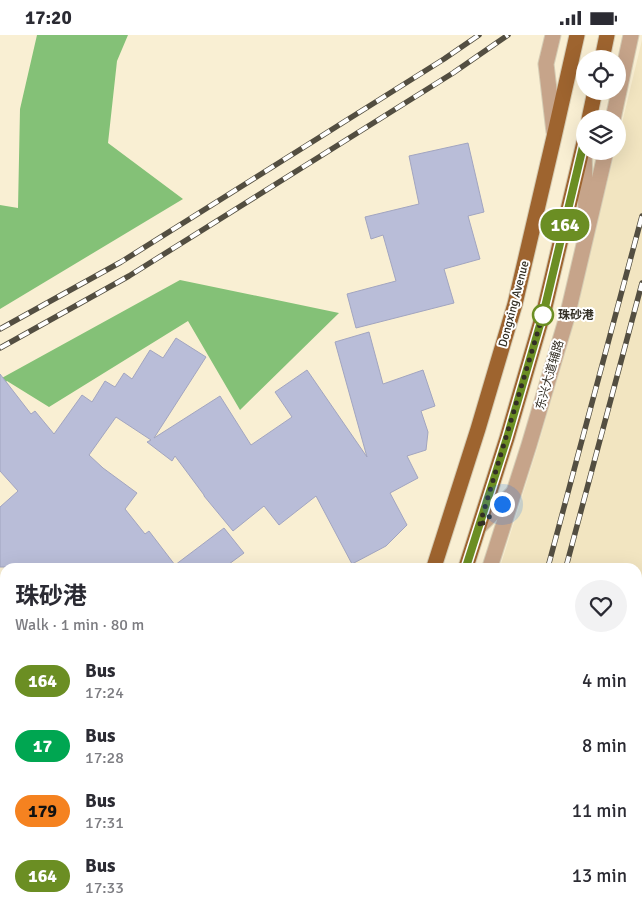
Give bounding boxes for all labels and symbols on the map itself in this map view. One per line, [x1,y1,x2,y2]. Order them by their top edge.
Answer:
line badge: 164 [536,209,594,241]
street label: Dongxing Avenue [495,259,533,349]
marker: 珠砂港 [532,304,554,326]
place label: 珠砂港 [558,308,594,323]
street label: 东兴大道辅路 [533,338,567,412]
your location [490,492,515,517]

